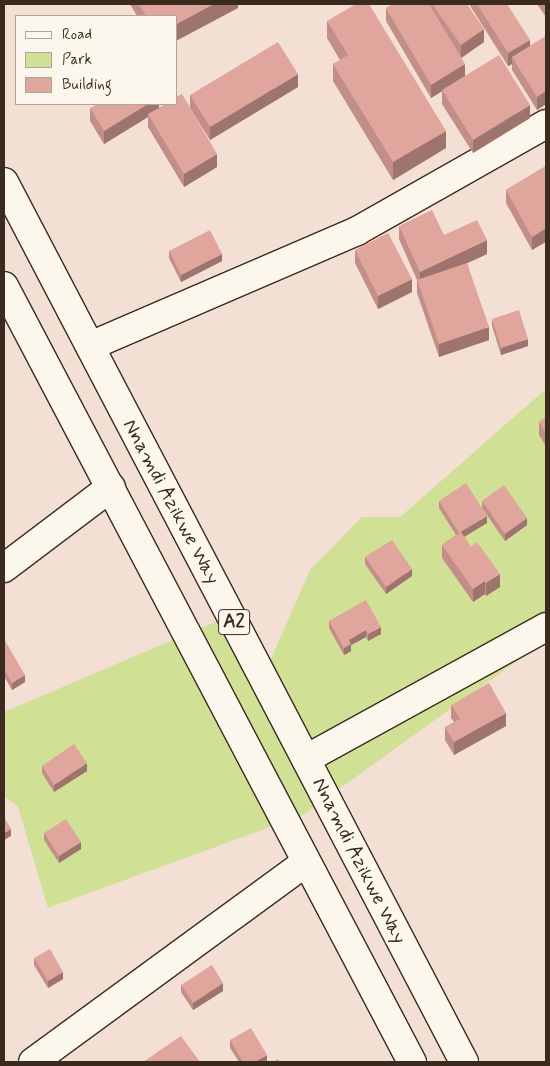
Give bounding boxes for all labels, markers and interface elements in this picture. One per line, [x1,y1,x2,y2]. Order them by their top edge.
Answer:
legend [15,15,178,105]
text: Road [62,25,92,45]
text: Park [62,50,92,70]
text: Building [62,75,112,95]
street label: Nnamdi Azikwe Way [117,415,225,589]
road number: A2 [218,606,250,638]
street label: Nnamdi Azikwe Way [307,774,411,948]

